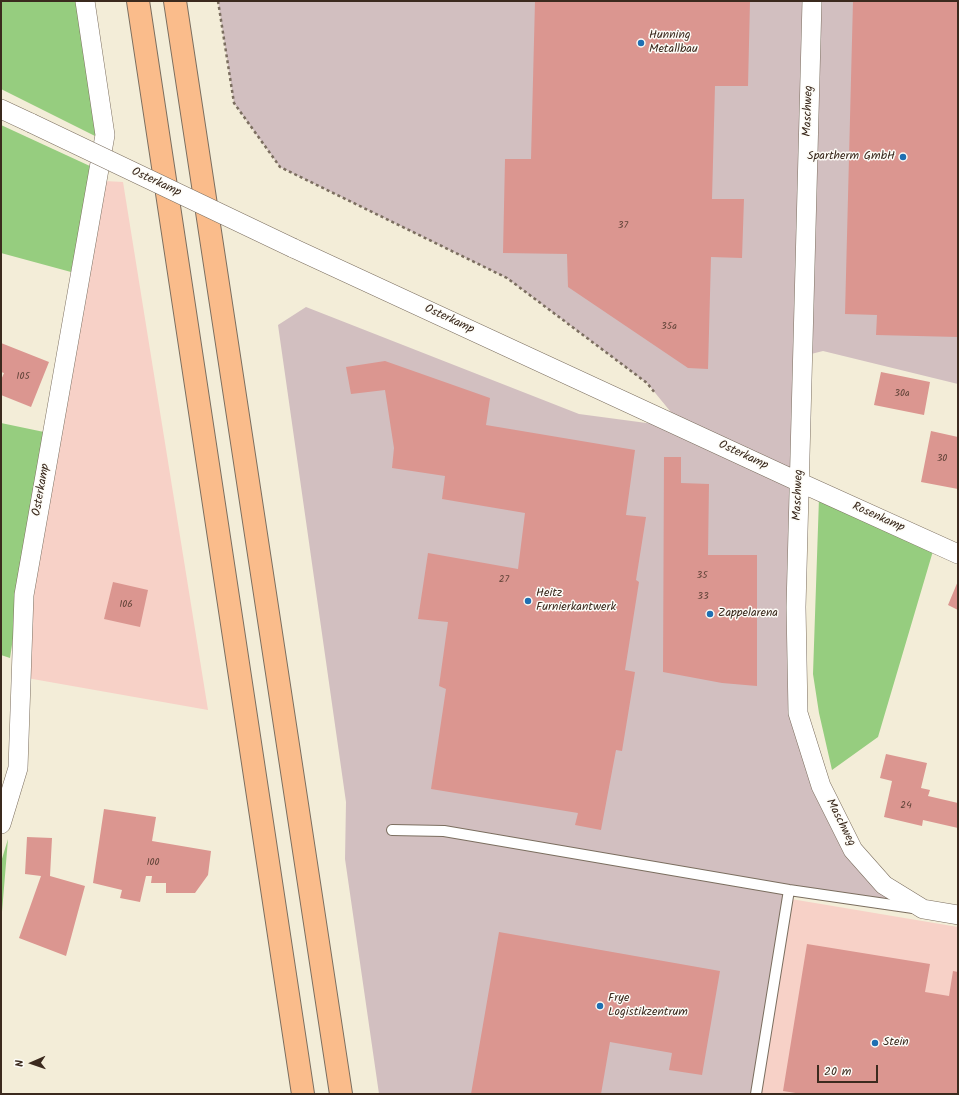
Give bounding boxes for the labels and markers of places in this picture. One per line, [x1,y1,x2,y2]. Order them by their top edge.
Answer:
place label: Hunning Metallbau [649,29,698,57]
marker: Hunning Metallbau [636,38,646,48]
place label: Spartherm GmbH [807,150,895,164]
marker: Spartherm GmbH [898,152,908,162]
place label: Heitz Furnierkantwerk [536,587,616,615]
marker: Heitz Furnierkantwerk [523,596,533,606]
place label: Zappelarena [718,607,778,621]
marker: Zappelarena [705,609,715,619]
place label: Frye Logistikzentrum [608,992,688,1020]
marker: Frye Logistikzentrum [595,1001,605,1011]
place label: Stein [883,1036,909,1050]
marker: Stein [870,1038,880,1048]

